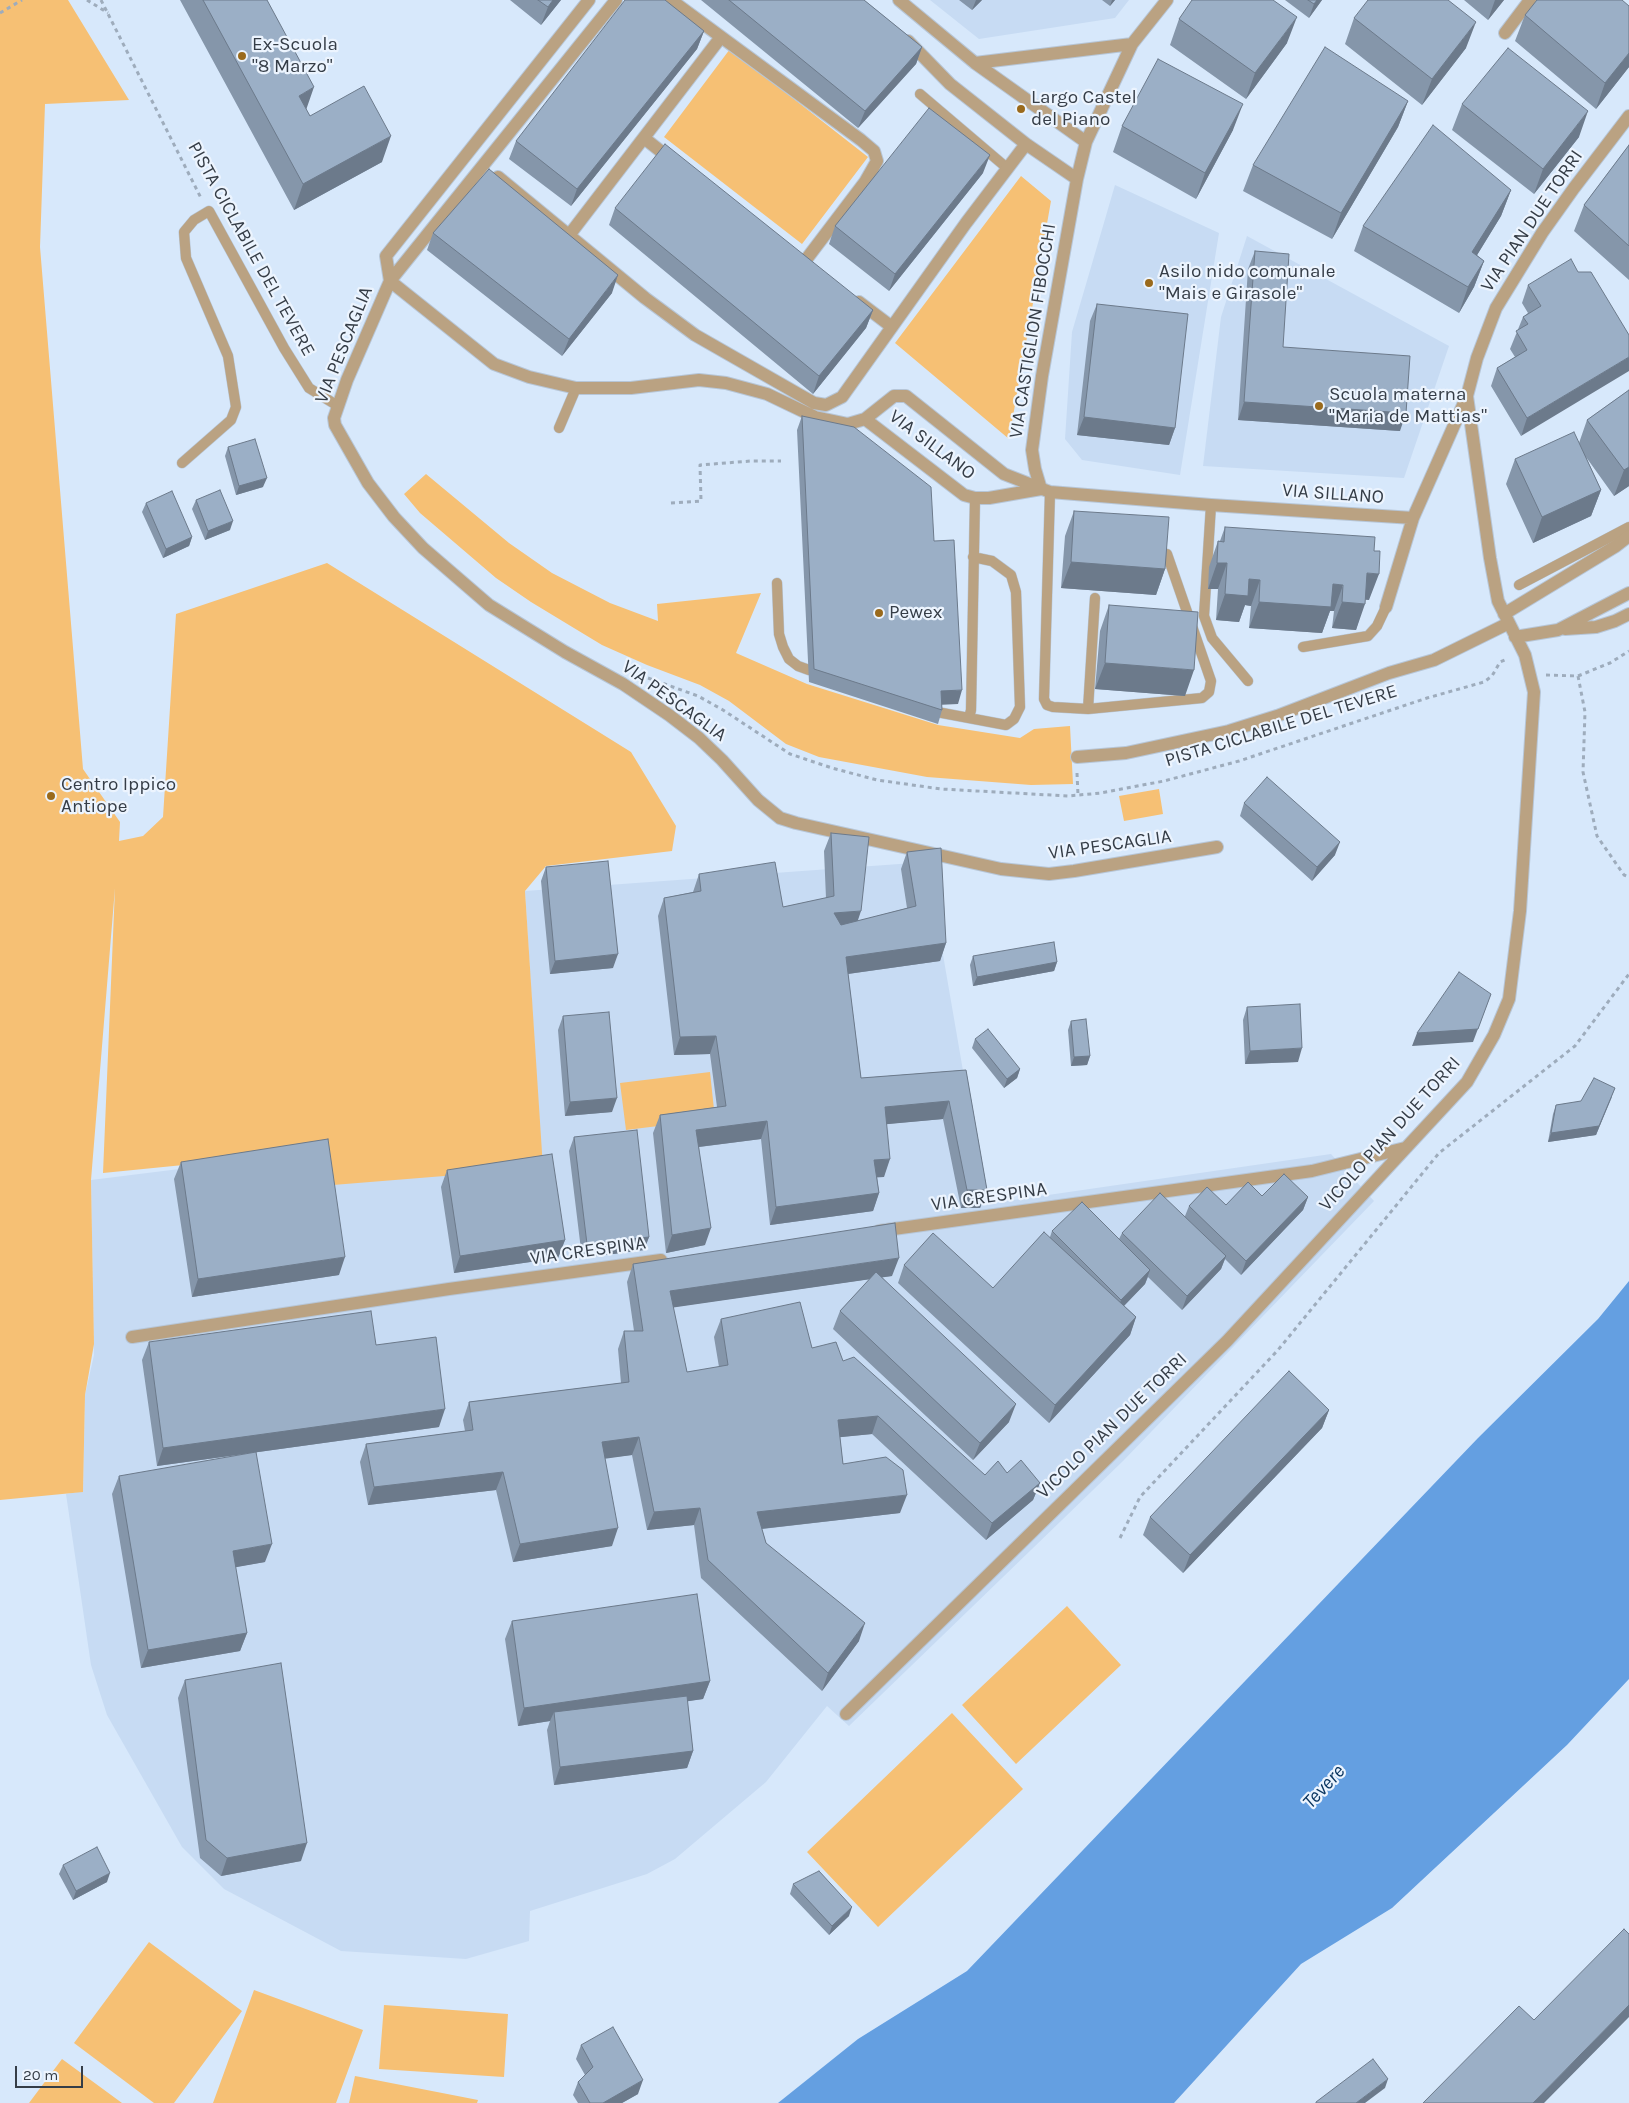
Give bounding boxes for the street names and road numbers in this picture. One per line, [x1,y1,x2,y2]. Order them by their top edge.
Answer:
street label: PISTA CICLABILE DEL TEVERE [182,138,320,360]
street label: VIA PIAN DUE TORRI [1476,146,1588,296]
street label: VIA CASTIGLION FIBOCCHI [1005,222,1061,440]
street label: VIA PESCAGLIA [310,283,378,407]
street label: VIA SILLANO [884,405,980,485]
street label: VIA SILLANO [1281,479,1385,509]
street label: VIA PESCAGLIA [617,655,731,747]
street label: PISTA CICLABILE DEL TEVERE [1162,680,1400,772]
street label: VIA PESCAGLIA [1047,825,1173,865]
street label: VICOLO PIAN DUE TORRI [1314,1052,1466,1216]
street label: VIA CRESPINA [930,1178,1048,1216]
street label: VIA CRESPINA [529,1232,647,1270]
street label: VICOLO PIAN DUE TORRI [1032,1348,1192,1504]

